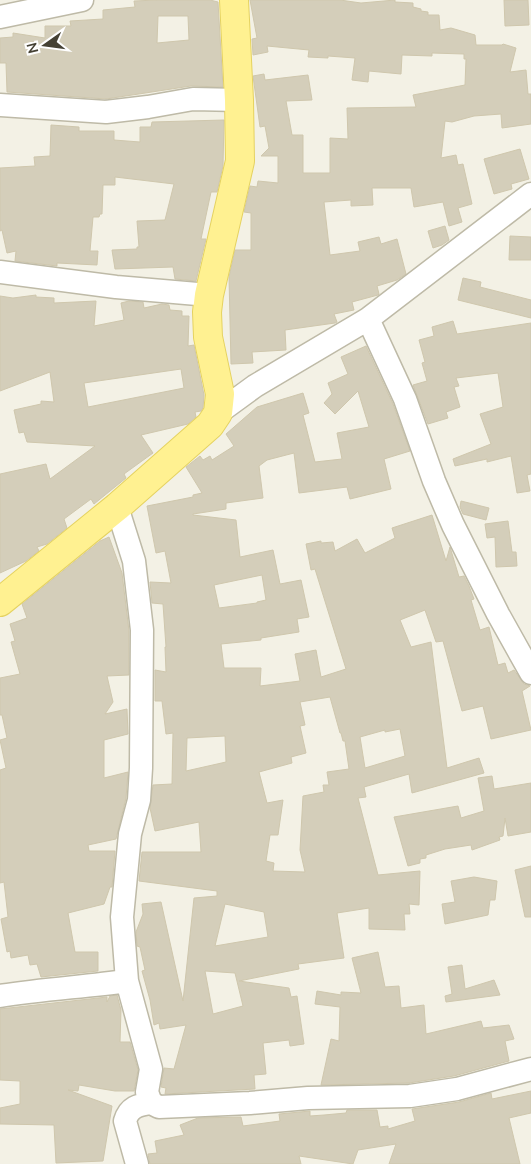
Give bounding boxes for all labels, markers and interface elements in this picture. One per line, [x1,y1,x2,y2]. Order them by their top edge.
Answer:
north arrow [20,20,70,70]
text: N [22,41,42,55]

